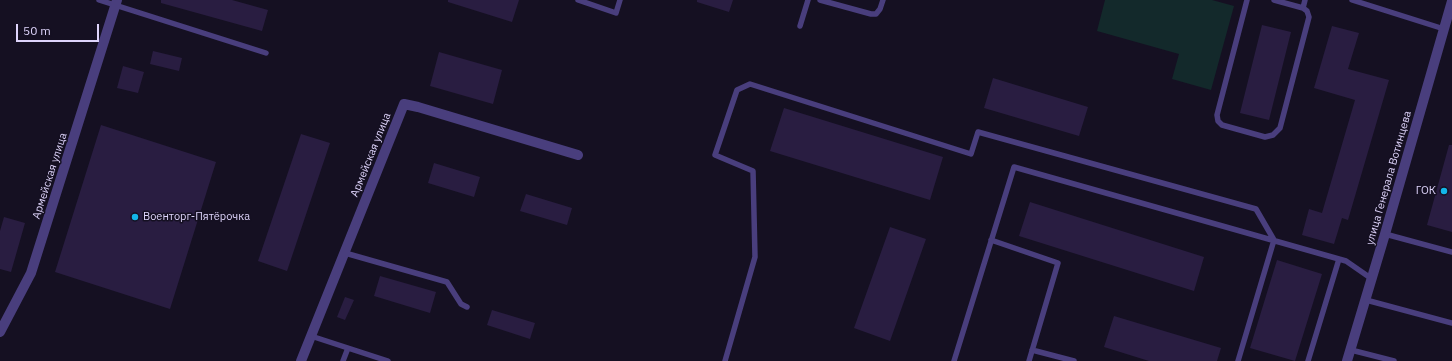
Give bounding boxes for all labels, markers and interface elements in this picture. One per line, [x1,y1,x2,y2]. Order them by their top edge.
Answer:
scale bar [18,16,101,42]
text: 50 m [23,23,51,38]
street label: улица Генерала Вотинцева [1364,109,1414,247]
street label: Армейская улица [348,111,394,199]
street label: Армейская улица [30,131,70,221]
place label: ГОК [1416,184,1436,198]
marker: ГОК [1439,186,1449,196]
place label: Военторг-Пятёрочка [143,210,250,224]
marker: Военторг-Пятёрочка [130,212,140,222]

